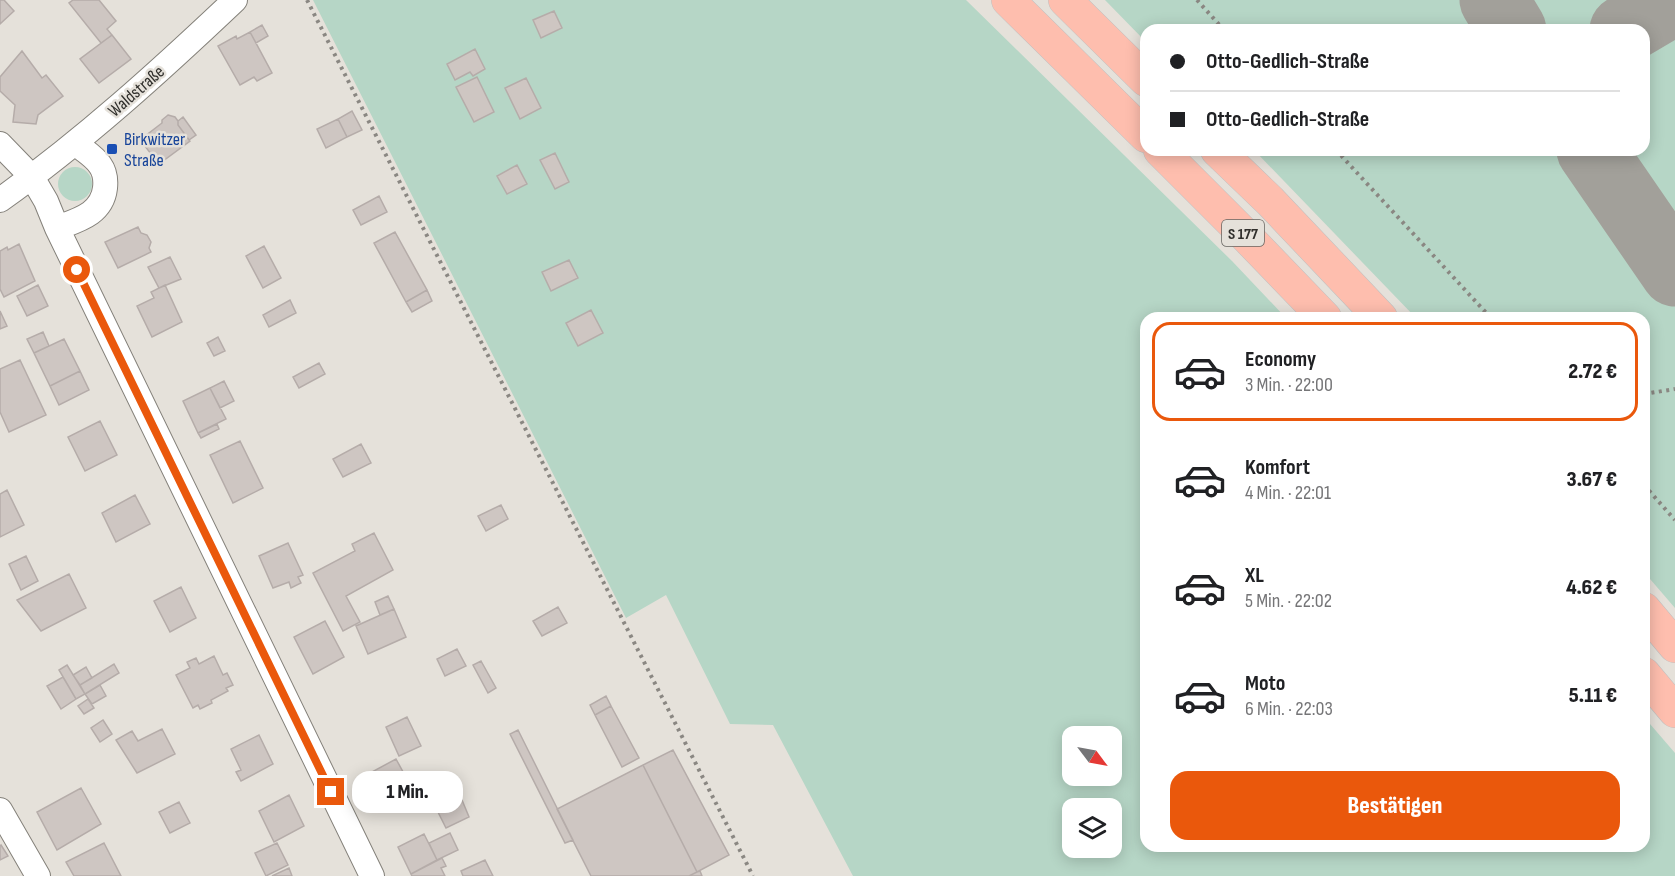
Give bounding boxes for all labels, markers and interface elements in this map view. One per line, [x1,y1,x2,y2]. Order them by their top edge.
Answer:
text: Otto-Gedlich-Straße [1206,48,1369,75]
street label: Waldstraße [104,61,169,121]
text: Otto-Gedlich-Straße [1206,106,1369,133]
place label: Birkwitzer Straße [124,129,185,171]
marker: Birkwitzer Straße [105,142,119,156]
road number: S 177 [1222,220,1264,246]
route start [63,256,90,283]
icon: car [1173,345,1227,399]
text: Economy [1245,346,1316,373]
text: 2.72 € [1568,358,1617,385]
text: 3 Min. · 22:00 [1245,373,1333,397]
icon: car [1173,453,1227,507]
text: Komfort [1245,454,1310,481]
text: 3.67 € [1567,466,1617,493]
text: 4 Min. · 22:01 [1245,481,1331,505]
icon: car [1173,561,1227,615]
text: XL [1245,562,1264,589]
text: 4.62 € [1566,574,1617,601]
text: 5 Min. · 22:02 [1245,589,1332,613]
icon: car [1173,669,1227,723]
text: Moto [1245,670,1285,697]
text: 5.11 € [1569,682,1617,709]
text: 6 Min. · 22:03 [1245,697,1333,721]
north arrow [1062,726,1122,786]
map controls [1062,726,1122,858]
callout: 1 Min. [352,771,463,813]
button: Bestätigen [1170,771,1620,840]
route end [317,778,344,805]
text: 1 Min. [386,780,429,804]
button: layers [1062,798,1122,858]

